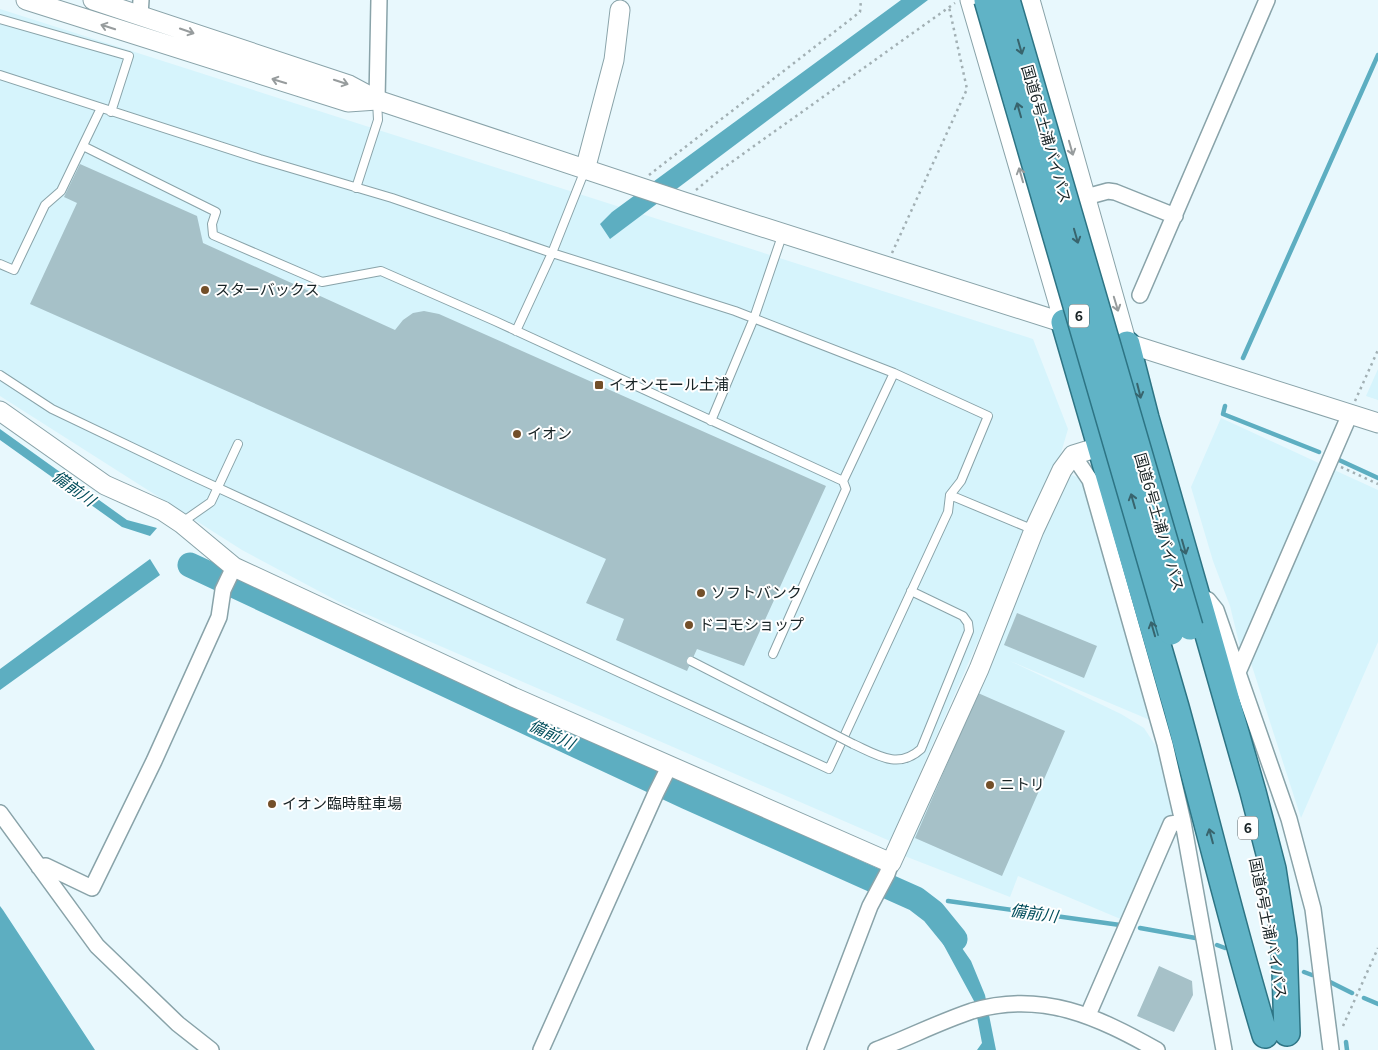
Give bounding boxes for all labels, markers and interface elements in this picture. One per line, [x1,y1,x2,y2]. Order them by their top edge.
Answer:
one-way arrow [101,22,117,31]
one-way arrow [178,27,194,36]
one-way arrow [1016,38,1026,54]
street label: 国道6号土浦バイパス [1018,62,1077,205]
one-way arrow [271,75,287,85]
one-way arrow [332,78,348,87]
one-way arrow [1013,102,1023,118]
one-way arrow [1067,140,1077,156]
one-way arrow [1015,167,1025,183]
one-way arrow [1071,228,1081,244]
place label: スターバックス [215,278,319,299]
marker: スターバックス [199,284,211,296]
one-way arrow [1111,296,1121,312]
road number: 6 [1069,304,1089,328]
place label: イオンモール土浦 [609,373,729,394]
marker: イオンモール土浦 [593,379,605,391]
one-way arrow [1135,383,1144,399]
place label: イオン [527,422,572,443]
marker: イオン [511,428,523,440]
street label: 国道6号土浦バイパス [1131,450,1190,593]
water label: 備前川 [48,463,103,512]
one-way arrow [1127,494,1137,510]
one-way arrow [1179,539,1189,555]
place label: ソフトバンク [711,581,802,602]
marker: ソフトバンク [695,587,707,599]
place label: ドコモショップ [699,613,804,634]
marker: ドコモショップ [683,619,695,631]
one-way arrow [1147,621,1157,637]
water label: 備前川 [526,712,581,755]
place label: ニトリ [1000,773,1045,794]
marker: ニトリ [984,779,996,791]
place label: イオン臨時駐車場 [282,792,402,813]
marker: イオン臨時駐車場 [266,798,278,810]
road number: 6 [1238,816,1258,840]
one-way arrow [1206,828,1215,844]
street label: 国道6号土浦バイパス [1246,856,1293,1000]
water label: 備前川 [1009,897,1062,928]

